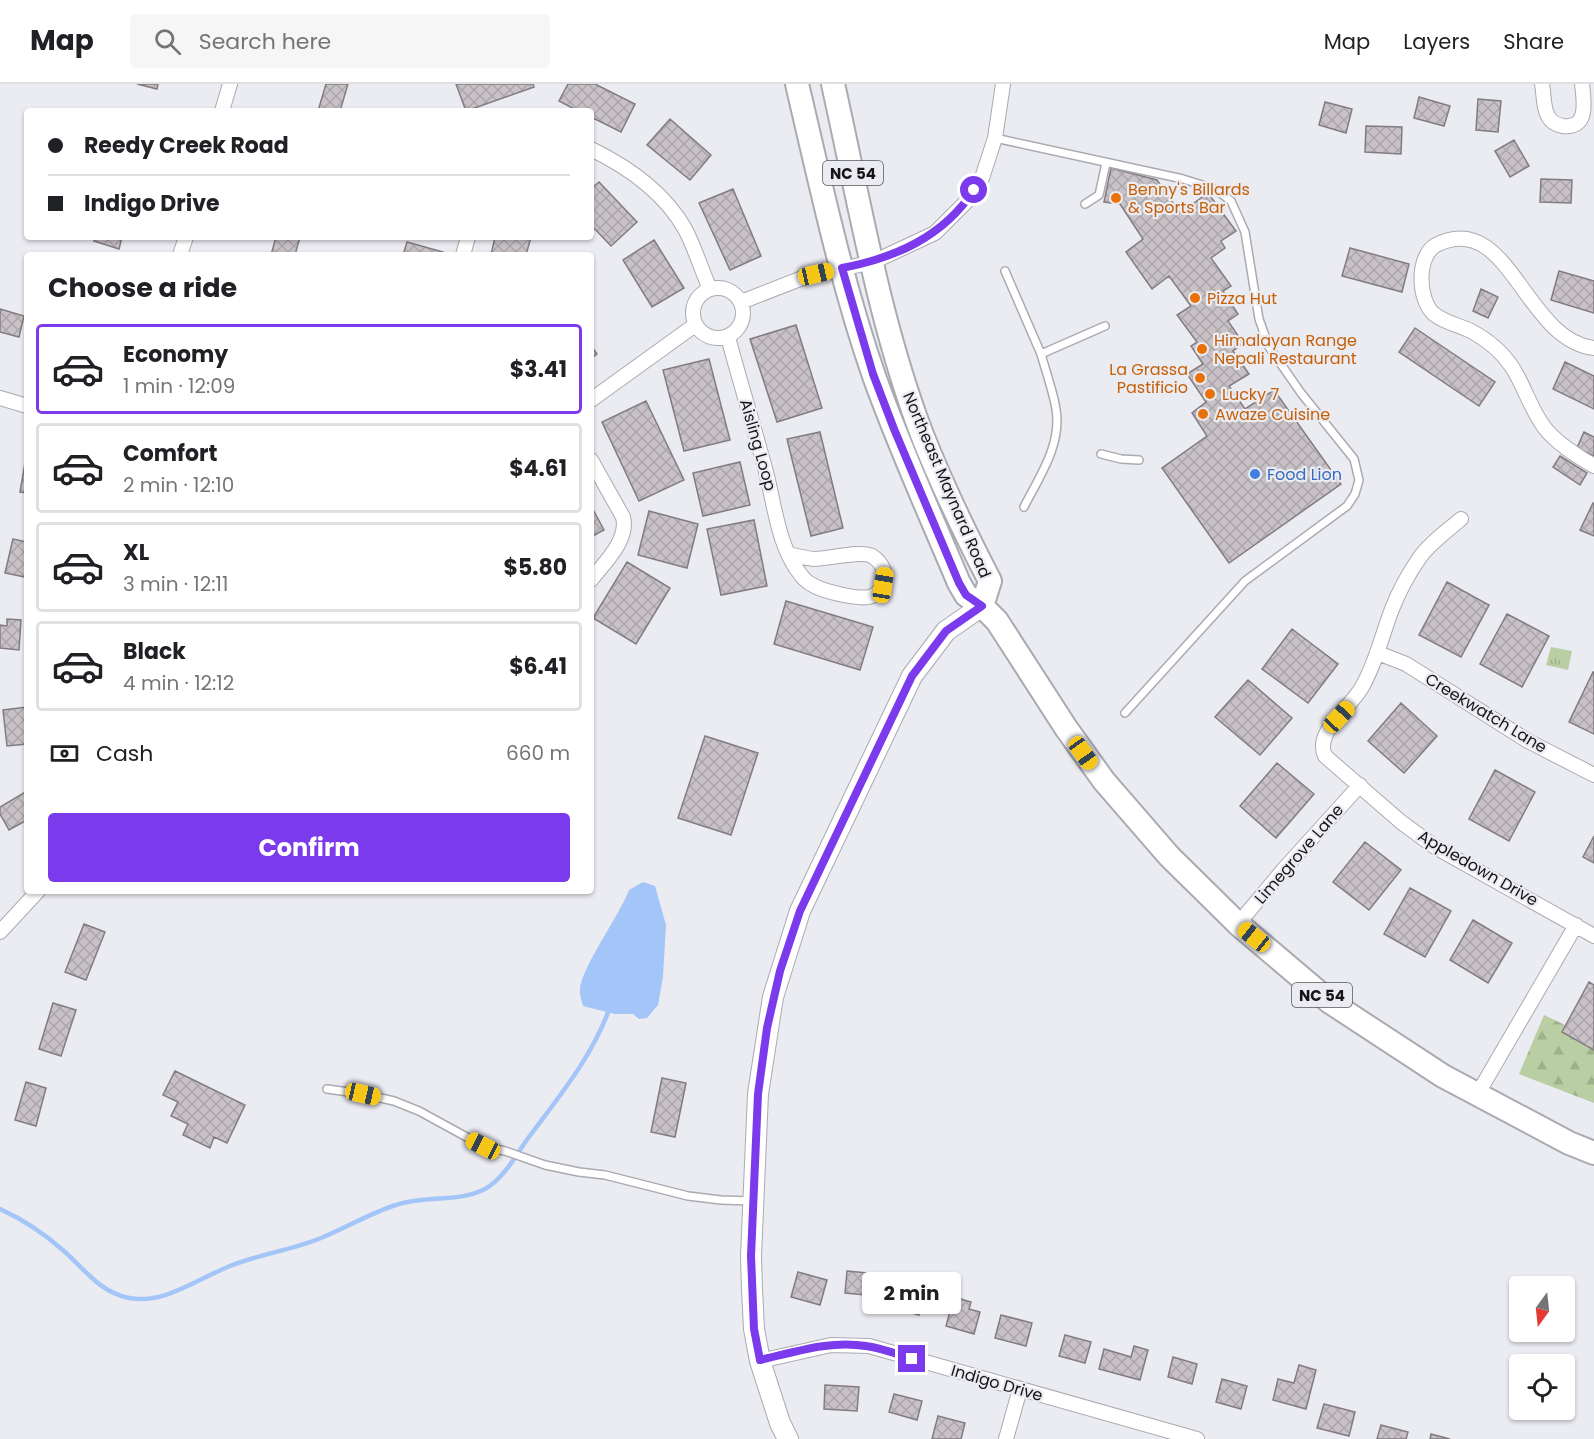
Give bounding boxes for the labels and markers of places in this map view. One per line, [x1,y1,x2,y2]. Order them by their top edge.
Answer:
place label: Benny's Billards & Sports Bar [1128,178,1250,219]
marker: Benny's Billards & Sports Bar [1109,191,1123,205]
place label: Pizza Hut [1207,287,1277,310]
marker: Pizza Hut [1188,291,1202,305]
place label: Himalayan Range Nepali Restaurant [1214,329,1357,370]
marker: Himalayan Range Nepali Restaurant [1195,342,1209,356]
place label: La Grassa Pastificio [1109,358,1188,399]
marker: La Grassa Pastificio [1193,371,1207,385]
place label: Lucky 7 [1222,383,1279,406]
marker: Lucky 7 [1203,387,1217,401]
place label: Awaze Cuisine [1215,403,1330,426]
marker: Awaze Cuisine [1196,407,1210,421]
place label: Food Lion [1267,463,1342,486]
marker: Food Lion [1248,467,1262,481]

